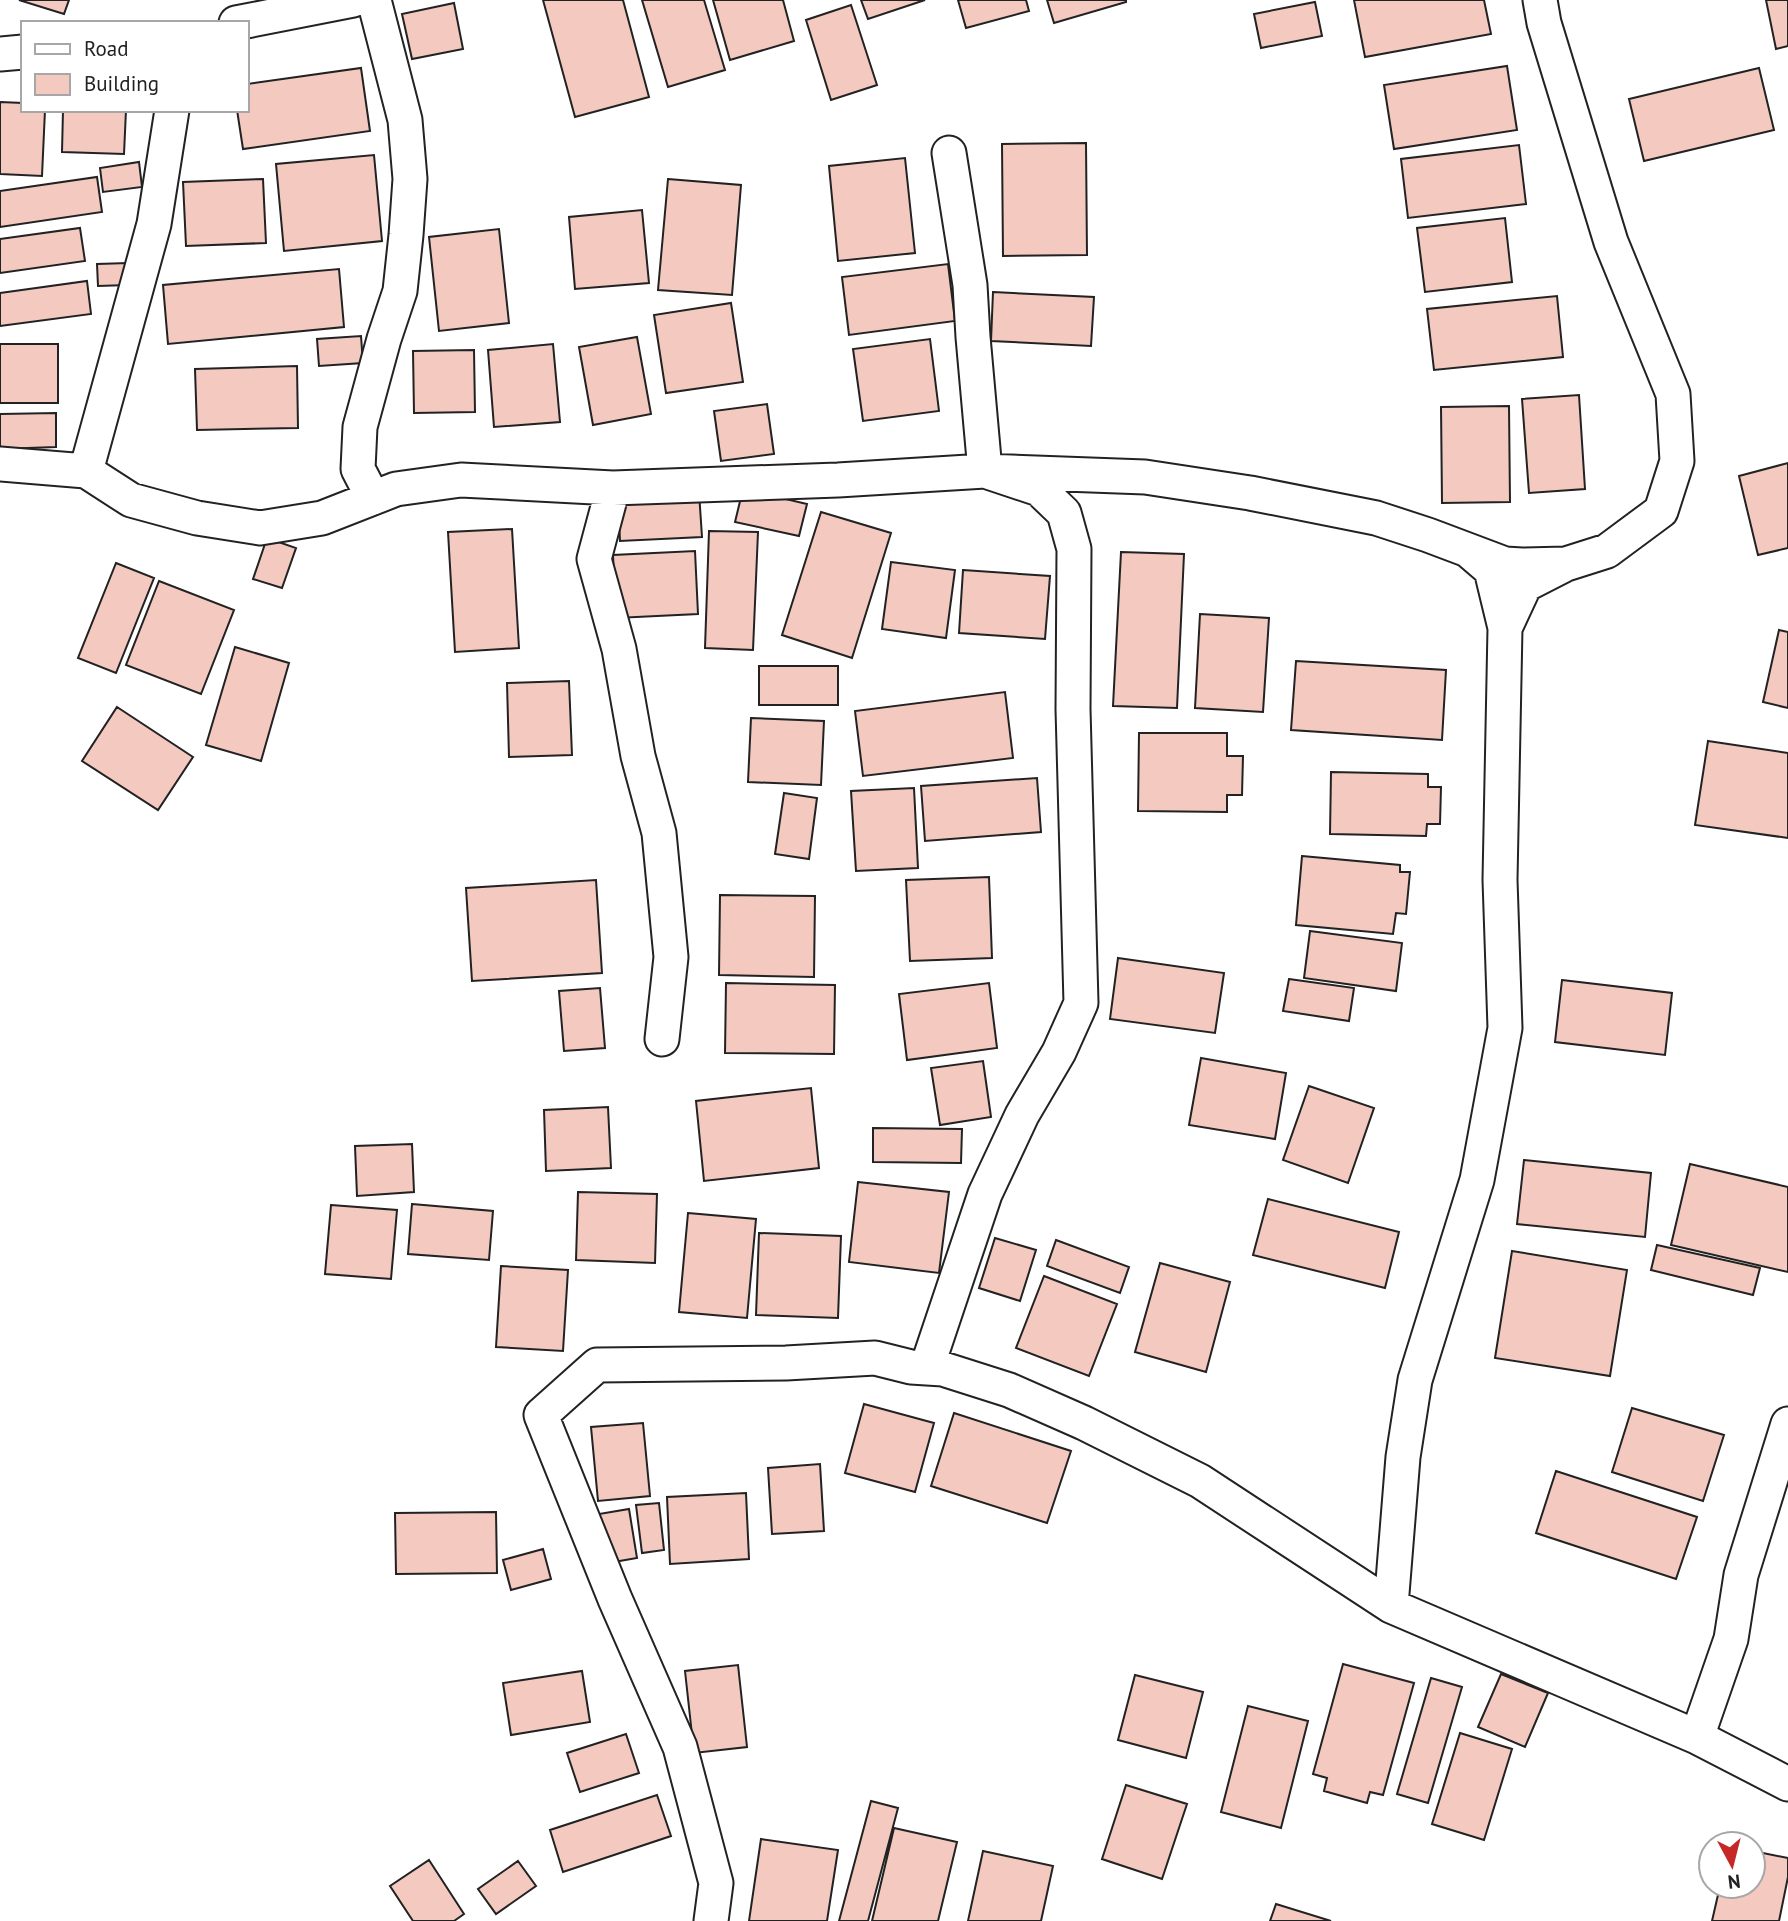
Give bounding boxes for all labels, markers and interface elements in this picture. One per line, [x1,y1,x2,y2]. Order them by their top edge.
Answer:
legend [21,21,248,112]
text: Road [84,35,128,62]
text: Building [84,70,159,97]
north arrow [1697,1830,1767,1900]
text: N [1726,1869,1742,1895]

